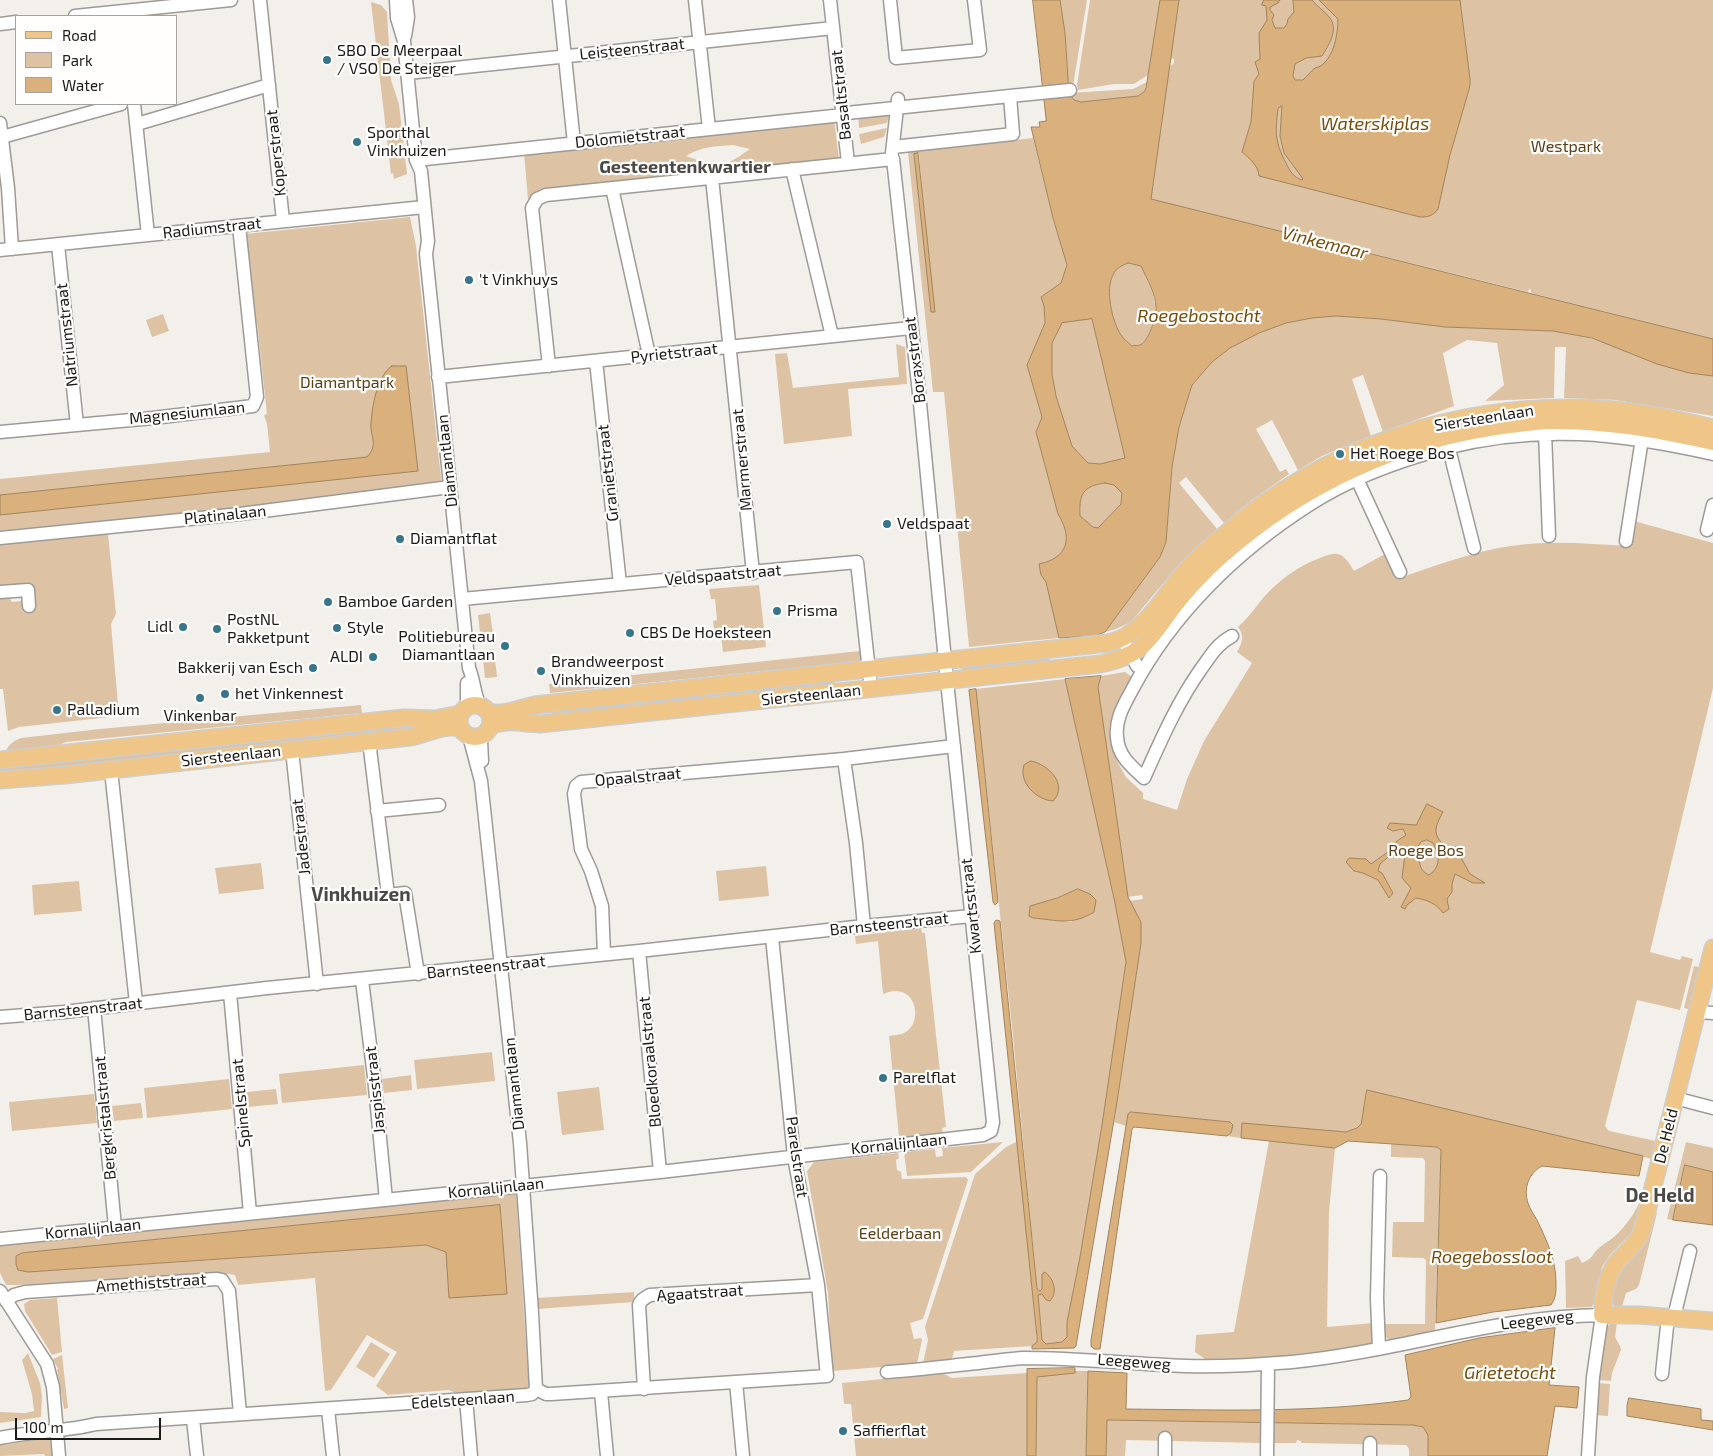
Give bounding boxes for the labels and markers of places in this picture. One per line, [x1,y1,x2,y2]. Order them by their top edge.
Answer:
place label: SBO De Meerpaal / VSO De Steiger [337,41,462,79]
marker: SBO De Meerpaal / VSO De Steiger [321,54,333,66]
place label: Sporthal Vinkhuizen [367,123,447,161]
marker: Sporthal Vinkhuizen [351,136,363,148]
place label: 't Vinkhuys [479,270,558,290]
marker: 't Vinkhuys [463,274,475,286]
place label: Het Roege Bos [1350,444,1455,464]
marker: Het Roege Bos [1334,448,1346,460]
place label: Veldspaat [897,514,970,534]
marker: Veldspaat [881,518,893,530]
place label: Diamantflat [410,529,497,549]
marker: Diamantflat [394,533,406,545]
place label: Bamboe Garden [338,592,453,612]
marker: Bamboe Garden [322,596,334,608]
place label: Prisma [787,601,838,621]
marker: Prisma [771,605,783,617]
place label: PostNL Pakketpunt [227,610,310,648]
place label: Lidl [147,617,173,637]
place label: Style [347,618,384,638]
marker: Lidl [177,621,189,633]
marker: Style [331,622,343,634]
marker: PostNL Pakketpunt [211,623,223,635]
place label: CBS De Hoeksteen [640,623,772,643]
place label: Politiebureau Diamantlaan [398,627,495,665]
marker: CBS De Hoeksteen [624,627,636,639]
marker: Politiebureau Diamantlaan [499,640,511,652]
place label: ALDI [330,647,363,667]
marker: ALDI [367,651,379,663]
place label: Brandweerpost Vinkhuizen [551,652,664,690]
place label: Bakkerij van Esch [177,658,303,678]
marker: Bakkerij van Esch [307,662,319,674]
marker: Brandweerpost Vinkhuizen [535,665,547,677]
place label: het Vinkennest [235,684,343,704]
marker: het Vinkennest [219,688,231,700]
marker: Vinkenbar [194,692,206,704]
place label: Palladium [67,700,140,720]
marker: Palladium [51,704,63,716]
place label: Vinkenbar [163,706,237,726]
place label: Parelflat [893,1068,956,1088]
marker: Parelflat [877,1072,889,1084]
place label: Saffierflat [853,1421,926,1441]
marker: Saffierflat [837,1425,849,1437]

